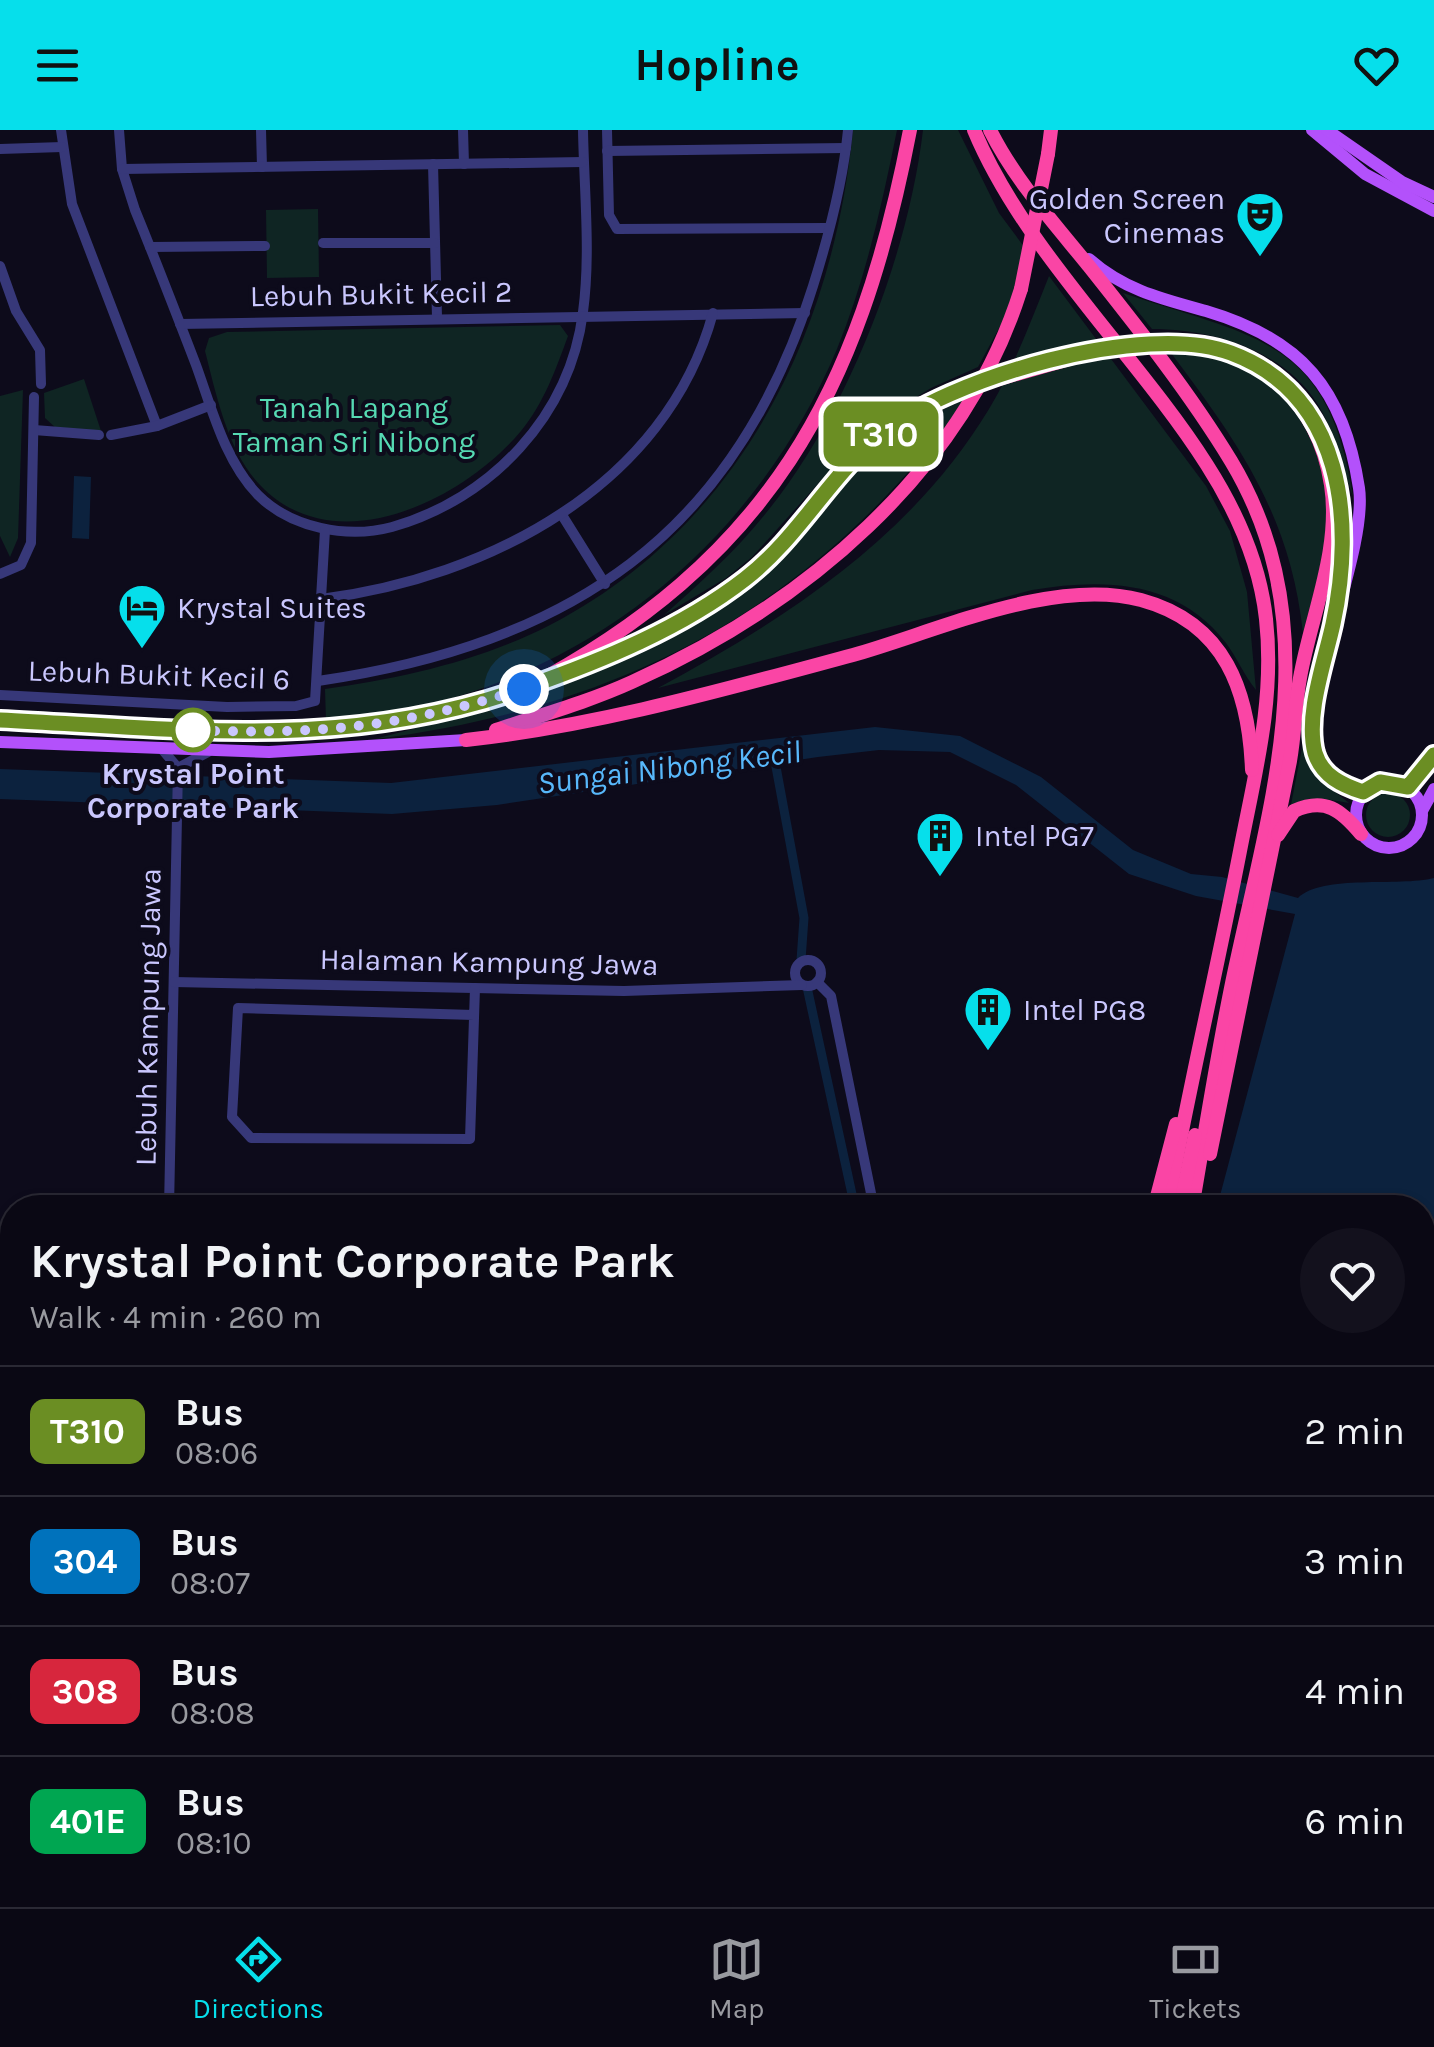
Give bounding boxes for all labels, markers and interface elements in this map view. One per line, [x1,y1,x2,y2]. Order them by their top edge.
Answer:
icon: menu [30,38,85,93]
icon: heart [1349,38,1404,93]
text: Hopline [634,39,800,91]
place label: Golden Screen Cinemas [1029,181,1225,251]
theatre icon: Golden Screen Cinemas [1234,190,1286,258]
street label: Lebuh Bukit Kecil 2 [249,274,513,314]
park label: Tanah Lapang Taman Sri Nibong [233,390,475,460]
line badge: T310 [811,402,951,466]
text: T310 [844,414,919,455]
hotel icon: Krystal Suites [116,582,168,650]
place label: Krystal Suites [177,590,367,626]
street label: Lebuh Bukit Kecil 6 [27,652,291,698]
your location [499,664,549,714]
marker: Krystal Point Corporate Park [172,709,214,751]
water label: Sungai Nibong Kecil [535,733,803,802]
place label: Krystal Point Corporate Park [87,756,299,826]
building icon: Intel PG7 [914,810,966,878]
place label: Intel PG7 [975,818,1094,854]
street label: Lebuh Kampung Jawa [127,868,169,1166]
street label: Halaman Kampung Jawa [319,941,659,983]
building icon: Intel PG8 [962,984,1014,1052]
place label: Intel PG8 [1023,992,1146,1028]
button: heart [1300,1228,1405,1333]
text: Krystal Point Corporate Park [30,1233,675,1289]
text: Walk · 4 min · 260 m [30,1299,322,1336]
text: Bus [175,1390,244,1435]
text: 2 min [1304,1409,1405,1454]
text: T310 [50,1411,125,1452]
text: 08:06 [175,1435,258,1472]
text: Bus [170,1520,239,1565]
text: 3 min [1304,1539,1405,1584]
text: 304 [53,1541,117,1582]
text: 08:07 [170,1565,250,1602]
text: Bus [170,1650,239,1695]
text: 4 min [1305,1669,1405,1714]
text: 308 [52,1671,118,1712]
text: 08:08 [170,1695,255,1732]
text: Bus [176,1780,244,1825]
text: 6 min [1304,1799,1405,1844]
text: 401E [50,1801,126,1842]
text: 08:10 [176,1825,252,1862]
tab: Directions [192,1932,324,2025]
tab: Map [709,1932,764,2025]
tab: Tickets [1149,1932,1242,2025]

